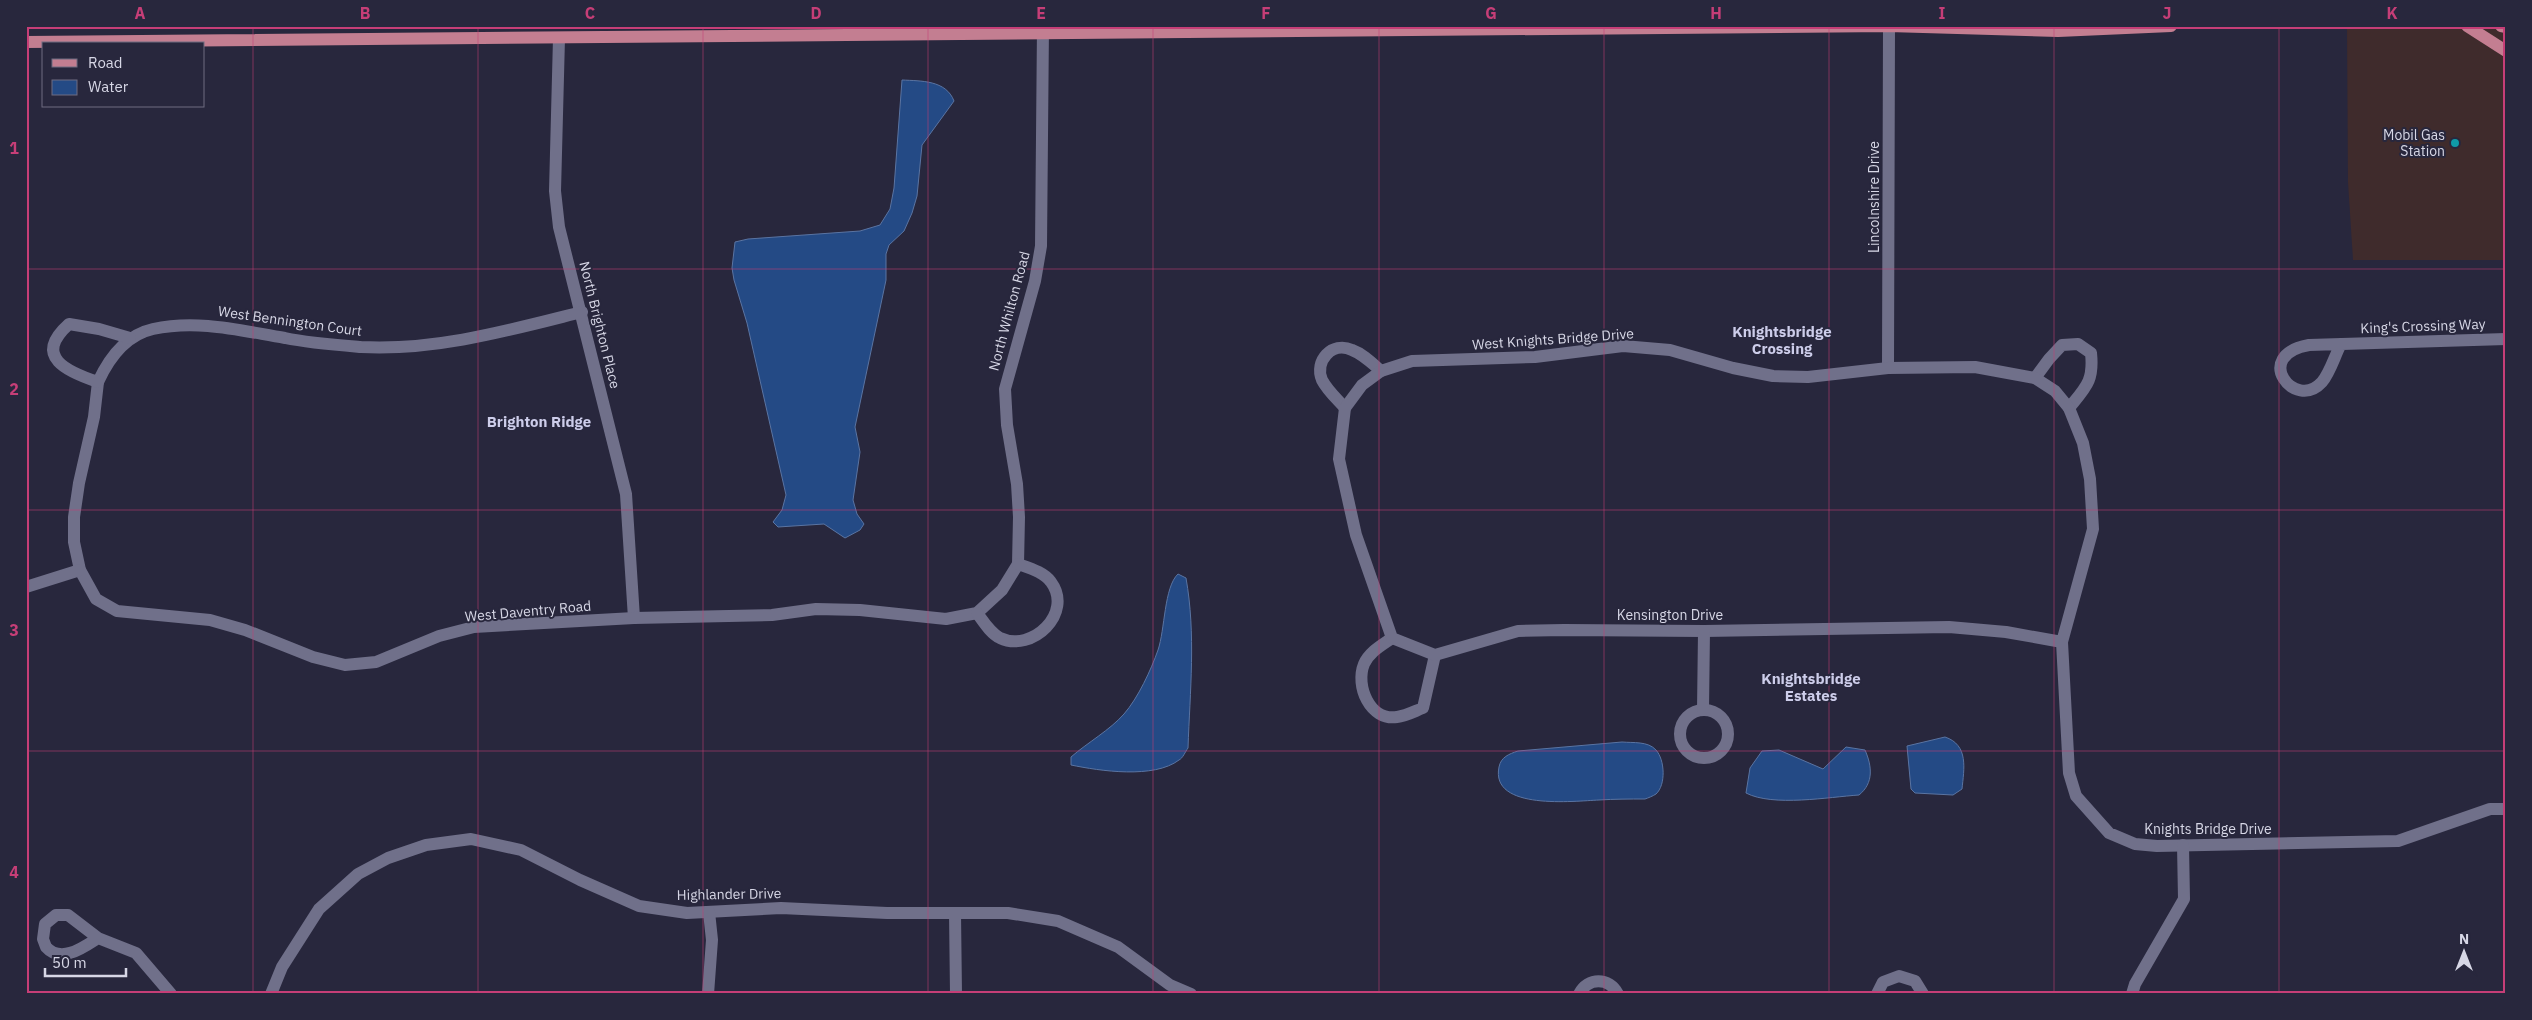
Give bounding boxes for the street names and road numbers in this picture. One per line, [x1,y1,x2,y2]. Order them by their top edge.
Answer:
street label: Lincolnshire Drive [1865,141,1883,253]
street label: North Whilton Road [984,249,1034,373]
street label: North Brighton Place [575,259,625,391]
street label: West Bennington Court [217,302,363,340]
street label: King's Crossing Way [2360,315,2486,337]
street label: West Knights Bridge Drive [1471,324,1635,354]
street label: West Daventry Road [464,597,592,625]
street label: Kensington Drive [1617,606,1723,624]
street label: Knights Bridge Drive [2144,820,2272,838]
street label: Highlander Drive [676,884,782,904]

